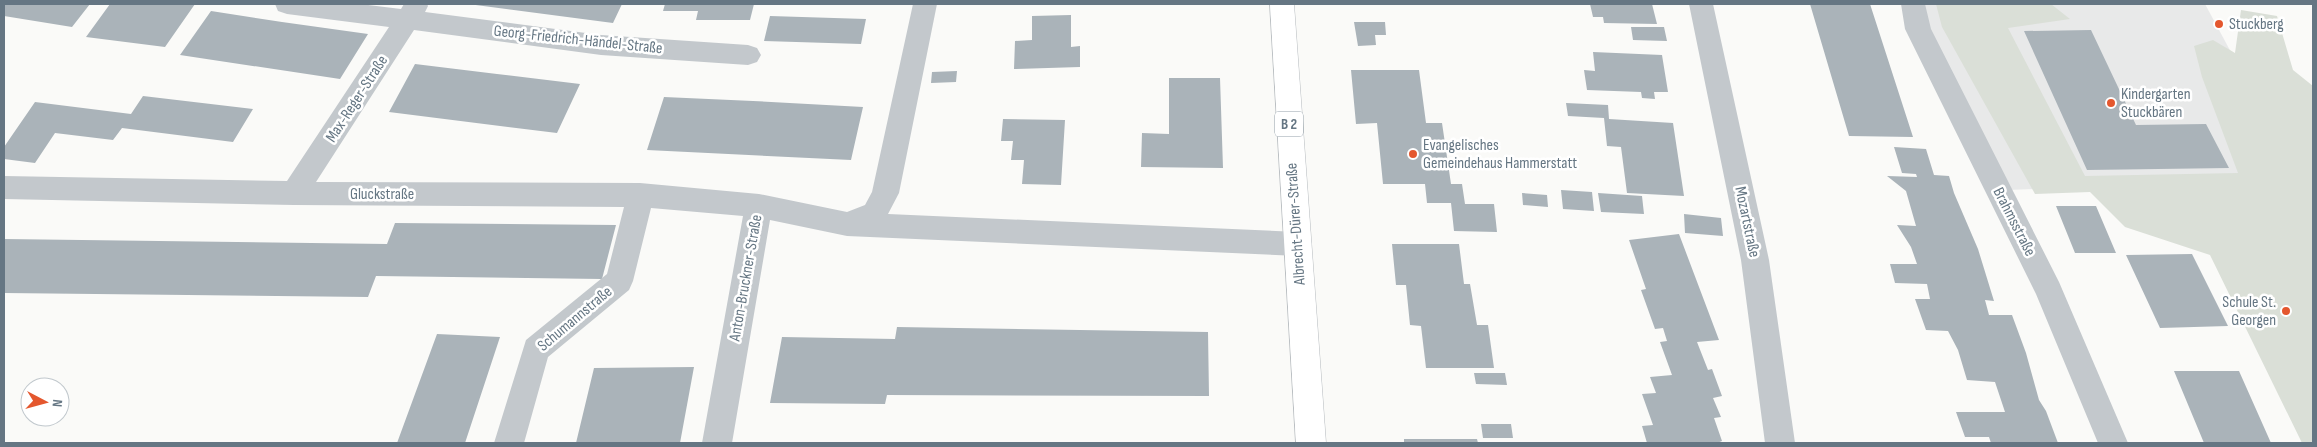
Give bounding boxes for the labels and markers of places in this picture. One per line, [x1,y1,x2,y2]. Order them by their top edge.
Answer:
place label: Stuckberg [2229,15,2284,34]
marker: Stuckberg [2213,18,2225,30]
place label: Kindergarten Stuckbären [2121,85,2191,122]
marker: Kindergarten Stuckbären [2105,97,2117,109]
place label: Evangelisches Gemeindehaus Hammerstatt [1423,136,1577,173]
marker: Evangelisches Gemeindehaus Hammerstatt [1407,148,1419,160]
place label: Schule St. Georgen [2222,293,2276,330]
marker: Schule St. Georgen [2280,305,2292,317]

